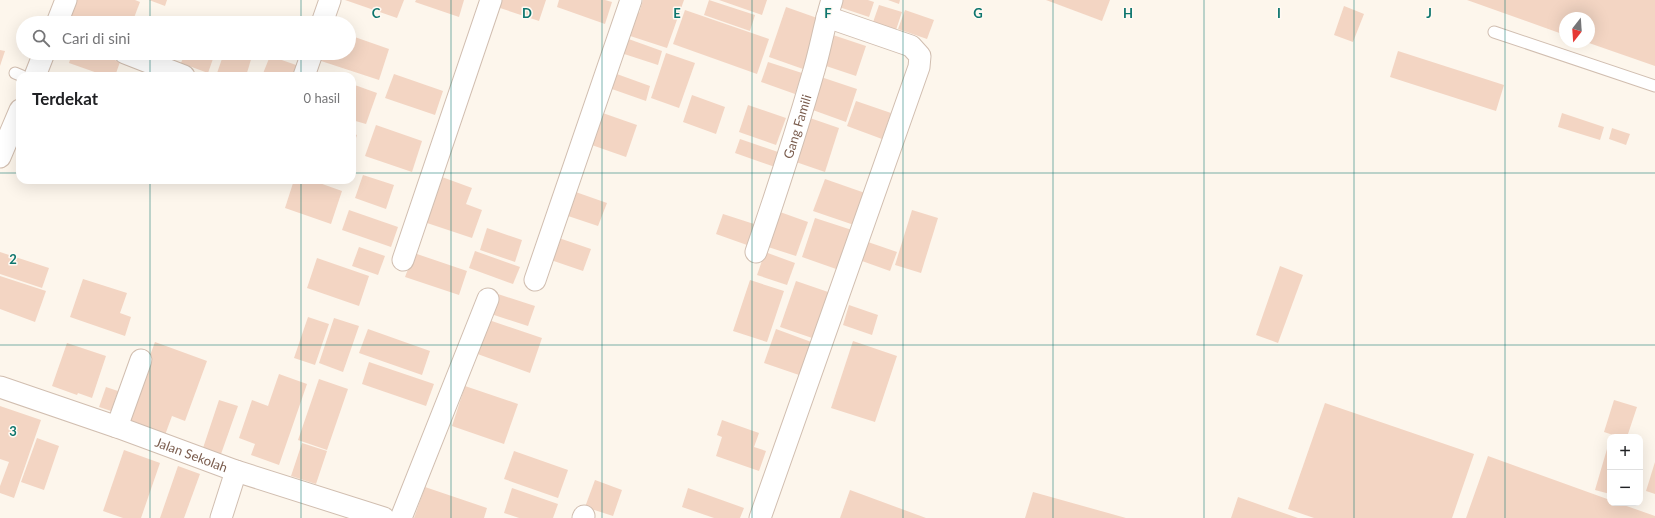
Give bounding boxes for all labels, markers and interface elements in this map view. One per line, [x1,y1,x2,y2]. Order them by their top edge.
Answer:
text: C [372,5,381,21]
text: D [522,5,532,21]
text: E [673,5,681,21]
text: F [824,5,832,21]
text: G [973,5,983,21]
text: H [1123,5,1133,21]
text: I [1277,5,1281,21]
text: J [1426,5,1432,21]
north arrow [1559,12,1595,48]
search box [16,16,356,60]
icon: search [30,27,52,49]
text: Cari di sini [62,29,130,47]
text: Terdekat [32,88,98,109]
text: 0 hasil [304,90,340,106]
street label: Gang Famili [780,93,814,161]
text: 2 [9,251,17,267]
text: 3 [9,423,17,439]
street label: Jalan Sekolah [153,434,230,475]
map controls [1607,434,1643,506]
button: + [1607,434,1643,470]
button: − [1607,470,1643,506]

